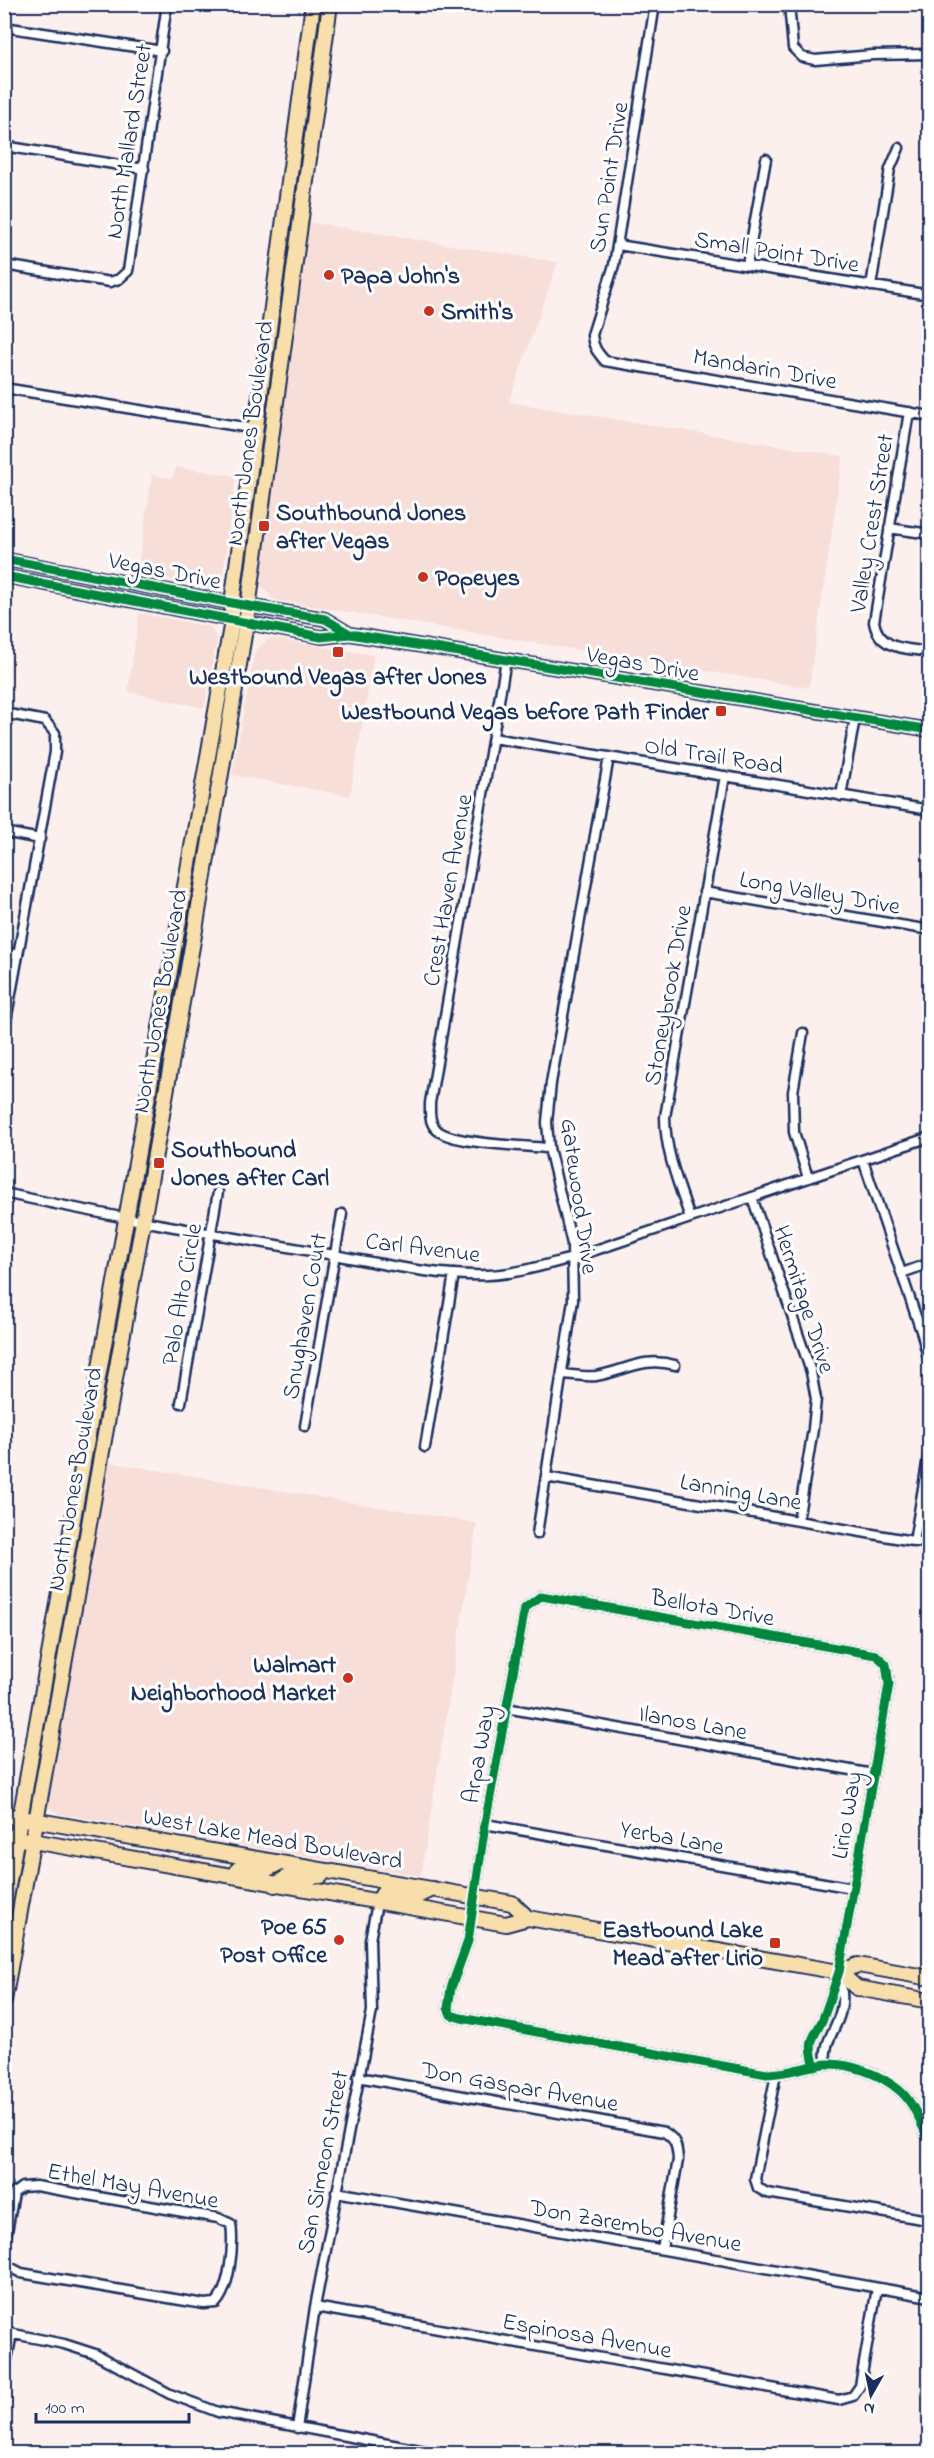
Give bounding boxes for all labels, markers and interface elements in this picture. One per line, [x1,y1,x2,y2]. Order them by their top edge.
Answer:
street label: North Mallard Street [98,41,163,242]
street label: Sun Point Drive [581,99,640,255]
street label: Small Point Drive [692,223,862,284]
place label: Papa John's [341,260,460,295]
marker: Papa John's [322,268,336,282]
place label: Smith's [441,296,514,331]
marker: Smith's [422,304,436,318]
street label: North Jones Boulevard [218,318,285,548]
street label: Mandarin Drive [690,341,839,400]
street label: Valley Crest Street [842,431,906,616]
place label: Southbound Jones after Vegas [276,497,466,561]
marker: Southbound Jones after Vegas [257,519,271,533]
street label: Vegas Drive [104,544,224,601]
place label: Popeyes [435,562,520,598]
marker: Popeyes [416,570,430,584]
street label: Vegas Drive [582,638,702,693]
marker: Westbound Vegas after Jones [331,645,345,659]
place label: Westbound Vegas after Jones [189,661,487,697]
place label: Westbound Vegas before Path Finder [341,696,710,732]
marker: Westbound Vegas before Path Finder [714,704,728,718]
street label: Old Trail Road [642,729,786,786]
street label: Crest Haven Avenue [415,791,484,989]
street label: Long Valley Drive [736,863,903,927]
street label: North Jones Boulevard [125,886,198,1116]
street label: Stoneybrook Drive [636,902,704,1089]
street label: Gatewood Drive [549,1116,606,1277]
place label: Southbound Jones after Carl [171,1134,329,1197]
marker: Southbound Jones after Carl [152,1156,166,1170]
street label: Palo Alto Circle [154,1220,213,1368]
street label: Hermitage Drive [762,1221,843,1379]
street label: Carl Avenue [363,1225,482,1274]
street label: Snughaven Court [275,1230,338,1402]
street label: North Jones Boulevard [40,1364,113,1594]
street label: Lanning Lane [677,1466,804,1521]
street label: Bellota Drive [647,1581,777,1638]
place label: Walmart Neighborhood Market [131,1649,337,1713]
marker: Walmart Neighborhood Market [341,1671,355,1685]
street label: Ilanos Lane [636,1698,750,1751]
street label: Arpa Way [455,1703,507,1806]
street label: Lirio Way [824,1769,874,1862]
street label: West Lake Mead Boulevard [140,1800,405,1881]
street label: Yerba Lane [617,1813,727,1866]
place label: Poe 65 Post Office [220,1911,328,1974]
place label: Eastbound Lake Mead after Lirio [602,1914,764,1977]
marker: Poe 65 Post Office [332,1933,346,1947]
marker: Eastbound Lake Mead after Lirio [768,1936,782,1950]
street label: Don Gaspar Avenue [417,2054,621,2123]
street label: San Simeon Street [290,2068,359,2257]
street label: Ethel May Avenue [44,2155,221,2221]
street label: Don Zarembo Avenue [526,2191,744,2263]
street label: Espinosa Avenue [499,2305,674,2370]
north arrow [841,2365,901,2425]
scale bar [36,2386,189,2424]
text: N [862,2395,876,2421]
text: 100 m [45,2396,85,2422]

